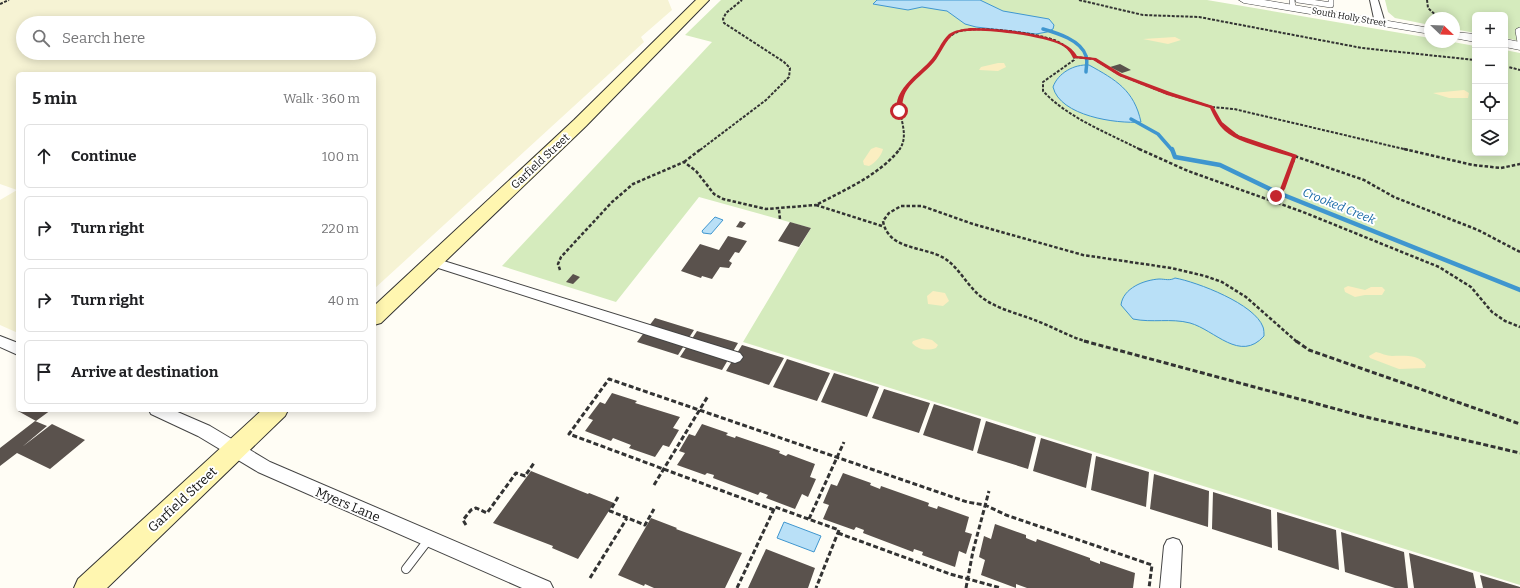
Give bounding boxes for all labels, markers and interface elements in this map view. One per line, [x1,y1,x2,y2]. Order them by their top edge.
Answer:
street label: South Holly Street [1311,5,1388,29]
north arrow [1424,12,1460,48]
map controls [1472,12,1508,156]
button: + [1472,12,1508,48]
search box [16,16,376,60]
icon: search [30,27,52,49]
text: Search here [62,29,145,47]
button: − [1472,48,1508,84]
button: locate [1472,84,1508,120]
text: 5 min [32,88,77,109]
text: Walk · 360 m [283,91,360,106]
route start [890,102,908,120]
button: layers [1472,120,1508,156]
street label: Garfield Street [509,131,572,192]
icon: ahead [33,145,55,167]
text: Continue [71,147,137,165]
text: 100 m [322,149,359,164]
water label: Crooked Creek [1301,185,1378,227]
route end [1267,187,1285,205]
icon: right [33,217,55,239]
text: Turn right [71,219,144,237]
text: 220 m [322,221,359,236]
icon: right [33,289,55,311]
text: Turn right [71,291,144,309]
text: 40 m [328,293,359,308]
icon: arrive [33,361,55,383]
text: Arrive at destination [71,363,218,381]
street label: Garfield Street [145,464,220,535]
street label: Myers Lane [313,484,382,525]

